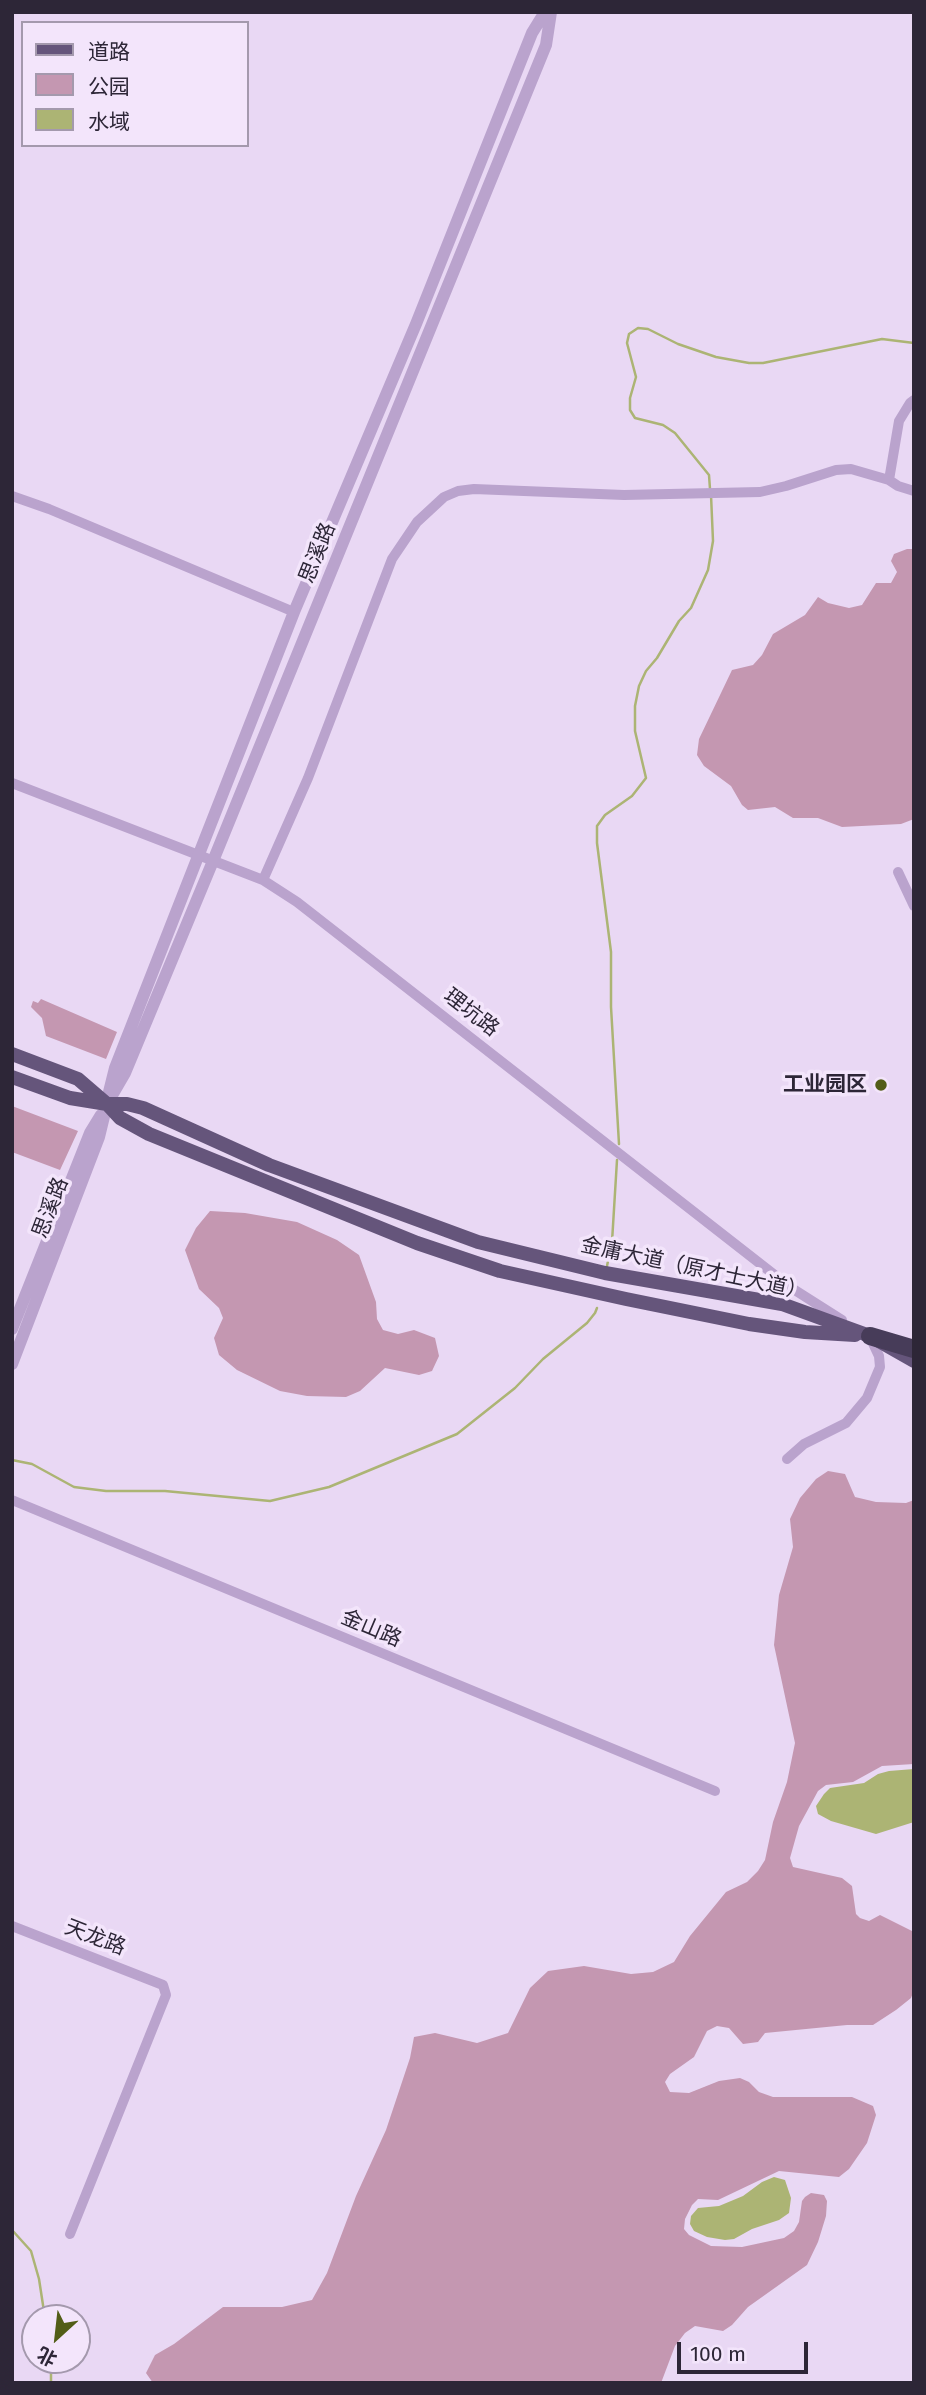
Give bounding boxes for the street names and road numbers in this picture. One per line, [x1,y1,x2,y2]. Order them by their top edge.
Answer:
street label: 思溪路 [295,519,341,587]
street label: 理坑路 [438,984,504,1042]
street label: 思溪路 [28,1174,74,1242]
street label: 金庸大道（原才士大道） [578,1233,810,1305]
street label: 金山路 [337,1605,405,1653]
street label: 天龙路 [61,1915,129,1961]

